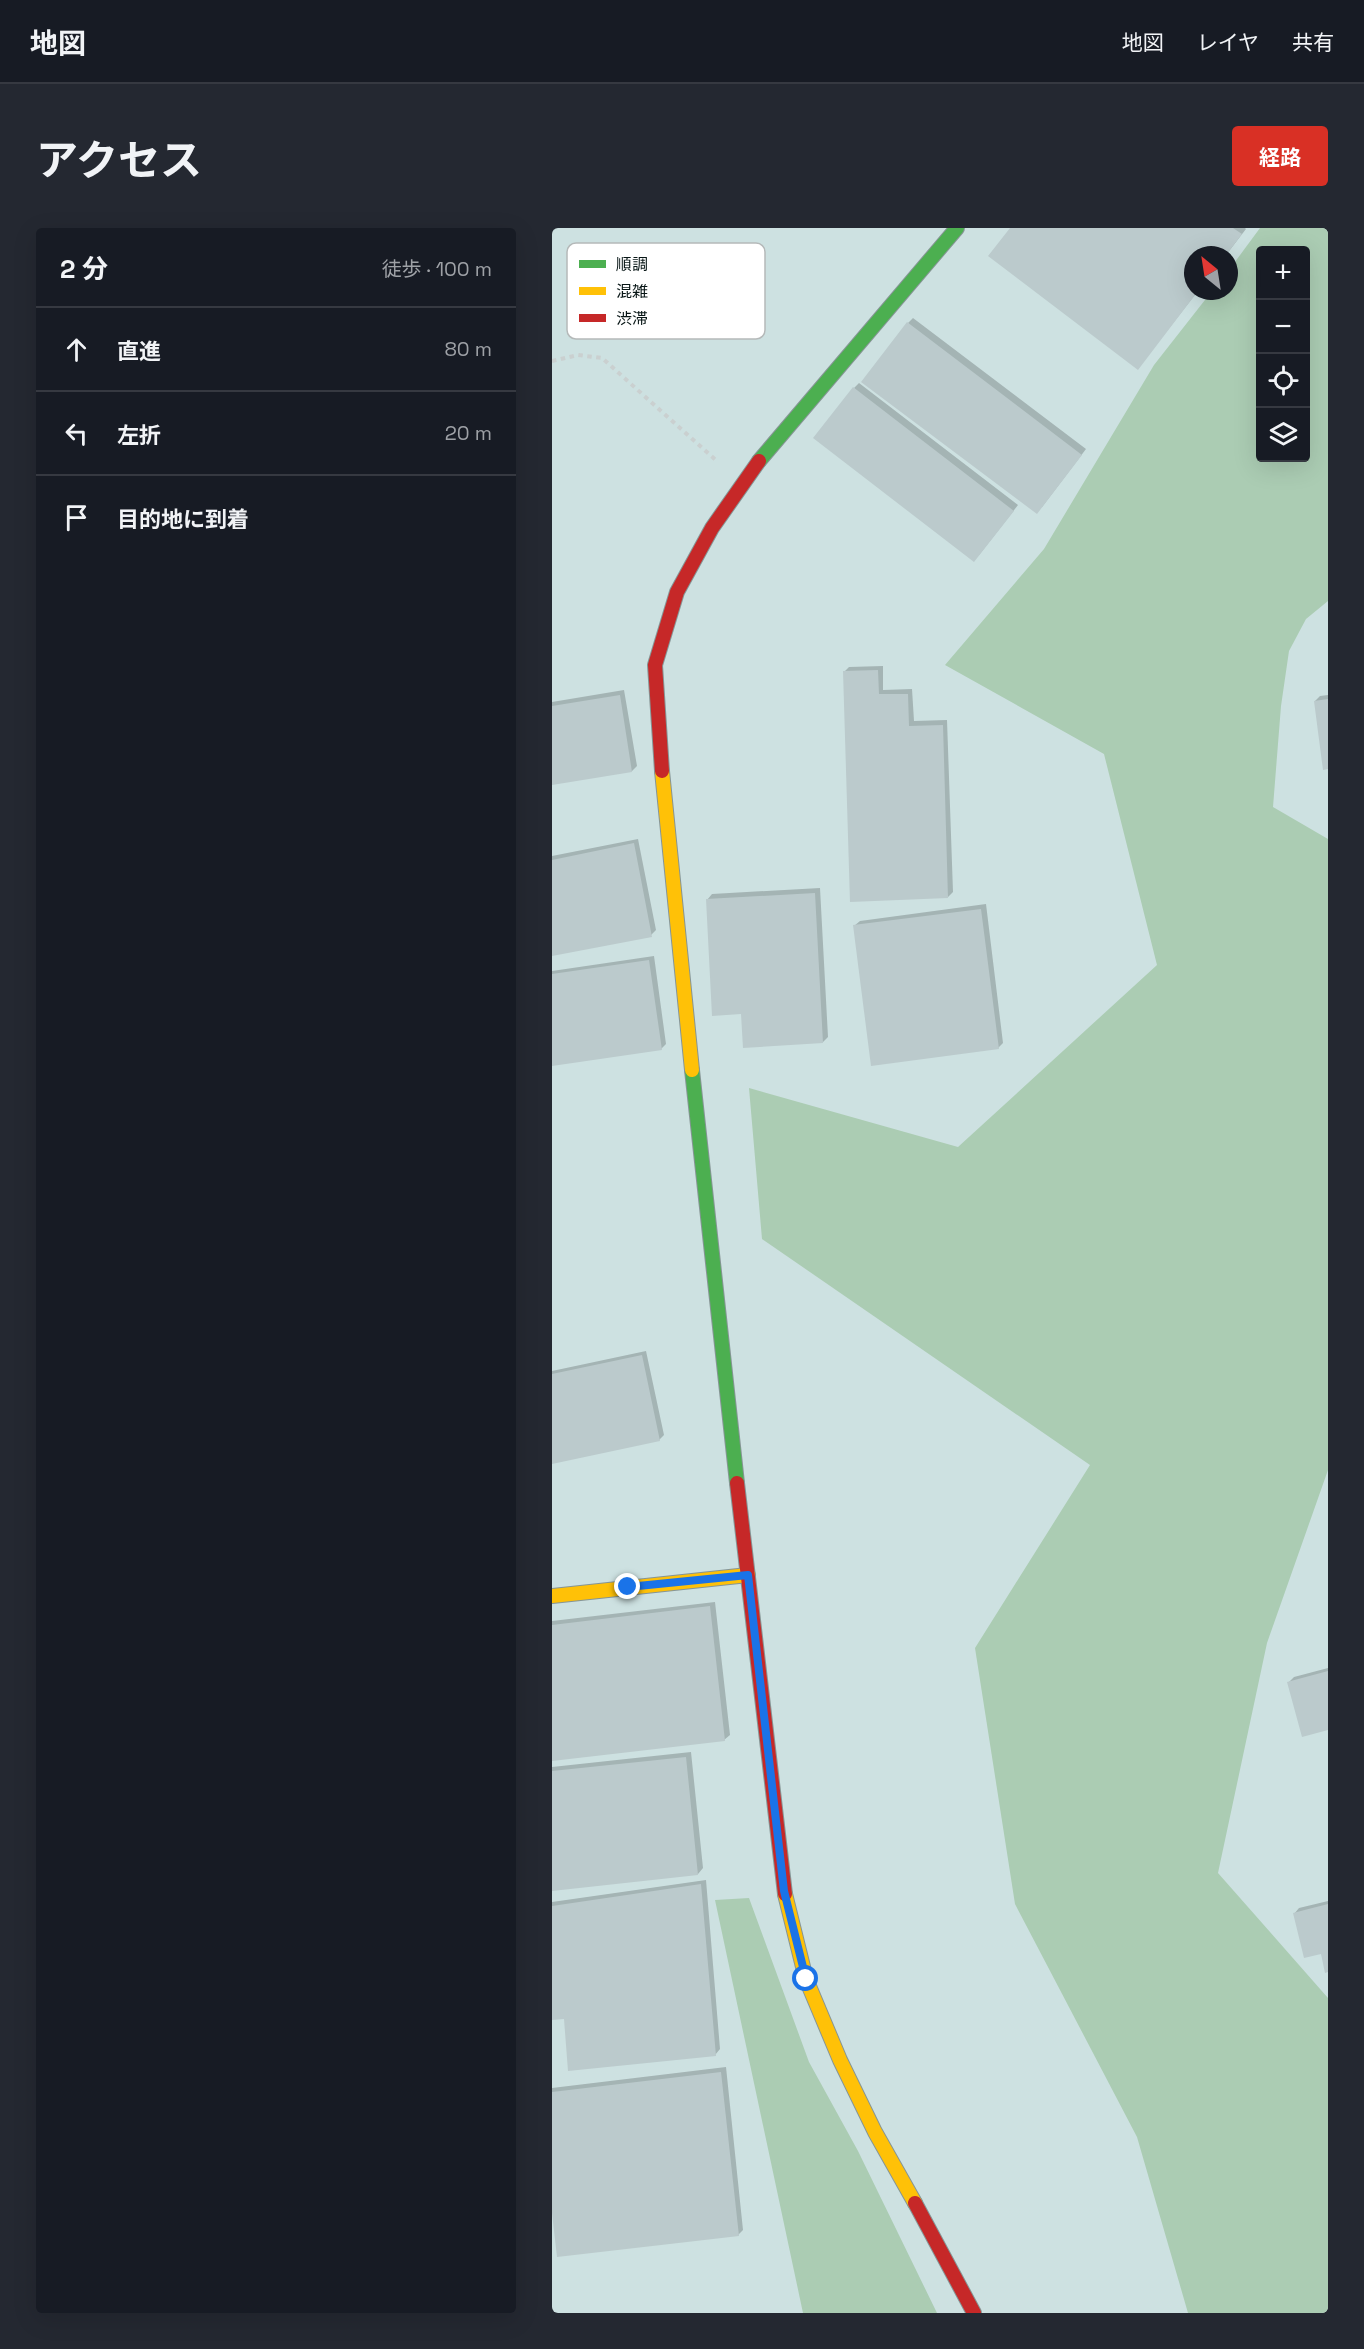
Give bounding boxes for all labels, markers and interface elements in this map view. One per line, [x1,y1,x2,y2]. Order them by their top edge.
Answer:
text: 地図 [30,25,86,61]
text: 地図 [1122,29,1164,56]
text: レイヤ [1197,29,1259,56]
text: 共有 [1292,29,1334,56]
button: 経路 [1232,126,1328,186]
text: アクセス [36,134,202,187]
legend [567,243,765,339]
north arrow [1184,246,1238,300]
map controls [1256,246,1310,462]
button: + [1256,246,1310,300]
text: 2 分 [60,252,108,286]
text: 順調 [616,254,648,275]
text: 徒歩 · 100 m [382,256,492,282]
text: 混雑 [616,281,648,302]
button: − [1256,300,1310,354]
text: 渋滞 [616,308,648,329]
icon: ahead [60,333,93,366]
text: 80 m [444,336,492,362]
text: 直進 [117,337,161,365]
button: locate [1256,354,1310,408]
button: layers [1256,408,1310,462]
icon: left [60,417,93,450]
text: 20 m [445,420,492,446]
text: 左折 [117,421,161,449]
icon: arrive [60,501,93,534]
text: 目的地に到着 [117,505,249,533]
route end [614,1573,640,1599]
route start [792,1965,818,1991]

